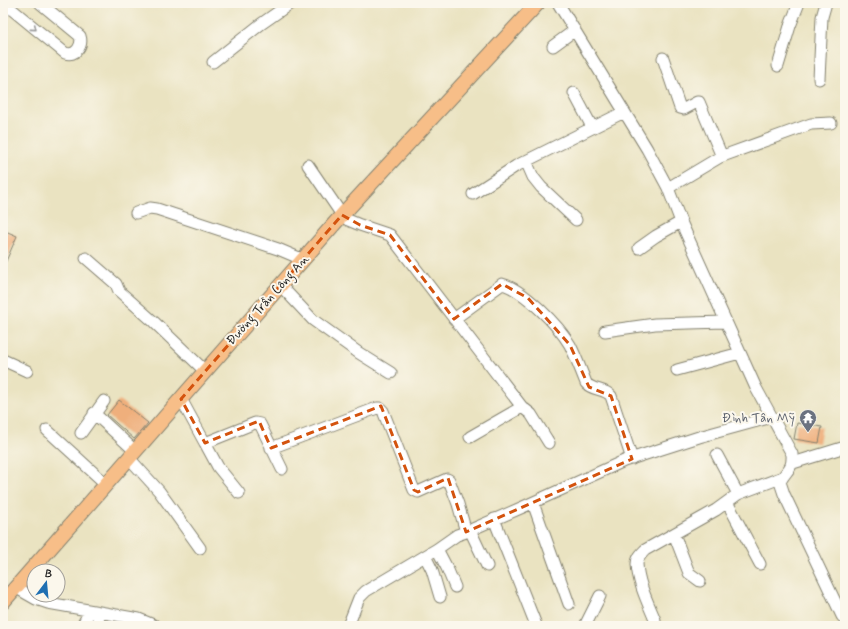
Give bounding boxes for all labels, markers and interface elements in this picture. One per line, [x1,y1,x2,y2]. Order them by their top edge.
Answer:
one-way arrow [30,23,37,30]
street label: Đường Trần Công An [223,251,315,350]
temple icon: Đình Tân Mỹ [798,408,818,433]
place label: Đình Tân Mỹ [722,410,795,427]
north arrow [26,563,66,603]
text: B [43,567,54,582]

